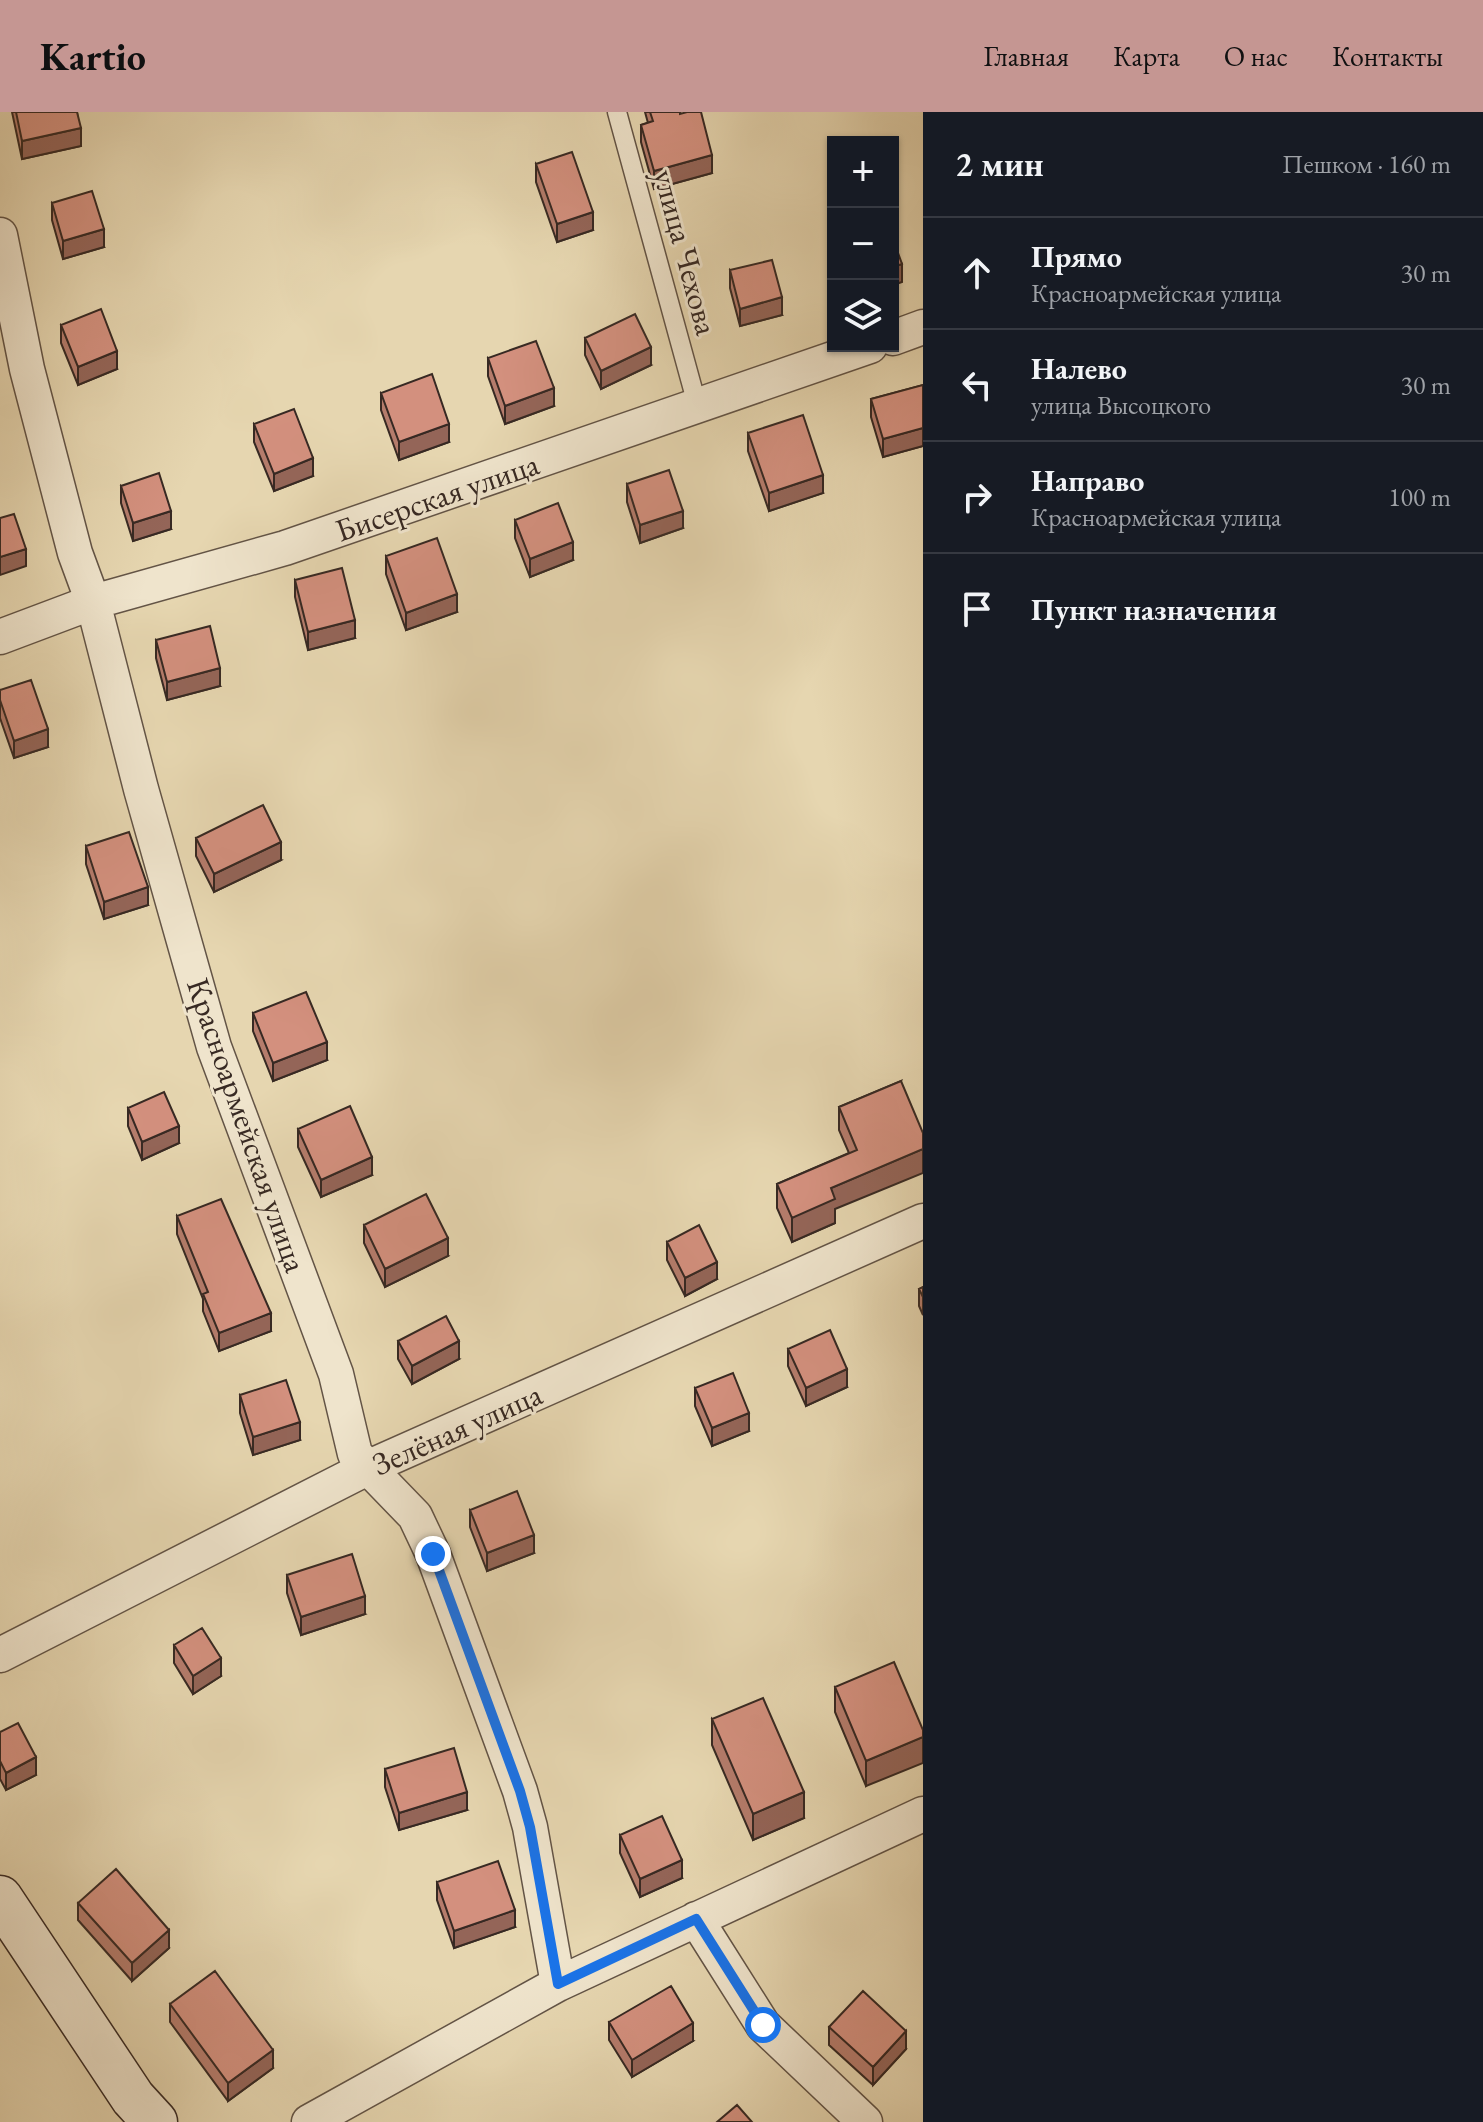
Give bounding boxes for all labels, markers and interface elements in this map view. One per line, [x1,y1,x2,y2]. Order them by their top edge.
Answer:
text: Kartio [40,32,146,81]
text: Главная [984,38,1069,74]
text: Карта [1113,38,1180,74]
text: О нас [1224,38,1288,74]
text: Контакты [1332,38,1443,74]
map controls [827,136,899,352]
button: + [827,136,899,208]
text: 2 мин [955,142,1044,186]
text: Пешком · 160 m [1282,147,1451,181]
street label: улица Чехова [644,164,728,340]
button: − [827,208,899,280]
text: Прямо [1031,237,1122,276]
icon: ahead [955,251,999,295]
text: 30 m [1401,256,1451,290]
text: Красноармейская улица [1031,276,1281,310]
button: layers [827,280,899,352]
text: Налево [1031,349,1127,388]
icon: left [955,363,999,407]
text: 30 m [1401,368,1451,402]
text: улица Высоцкого [1031,388,1211,422]
street label: Бисерская улица [330,442,545,551]
text: Направо [1031,461,1144,500]
icon: right [955,475,999,519]
text: 100 m [1388,480,1451,514]
text: Красноармейская улица [1031,500,1281,534]
icon: arrive [955,587,999,631]
text: Пункт назначения [1031,590,1277,629]
street label: Красноармейская улица [177,972,317,1278]
street label: Зелёная улица [366,1373,549,1485]
route end [415,1536,451,1572]
route start [745,2007,781,2043]

